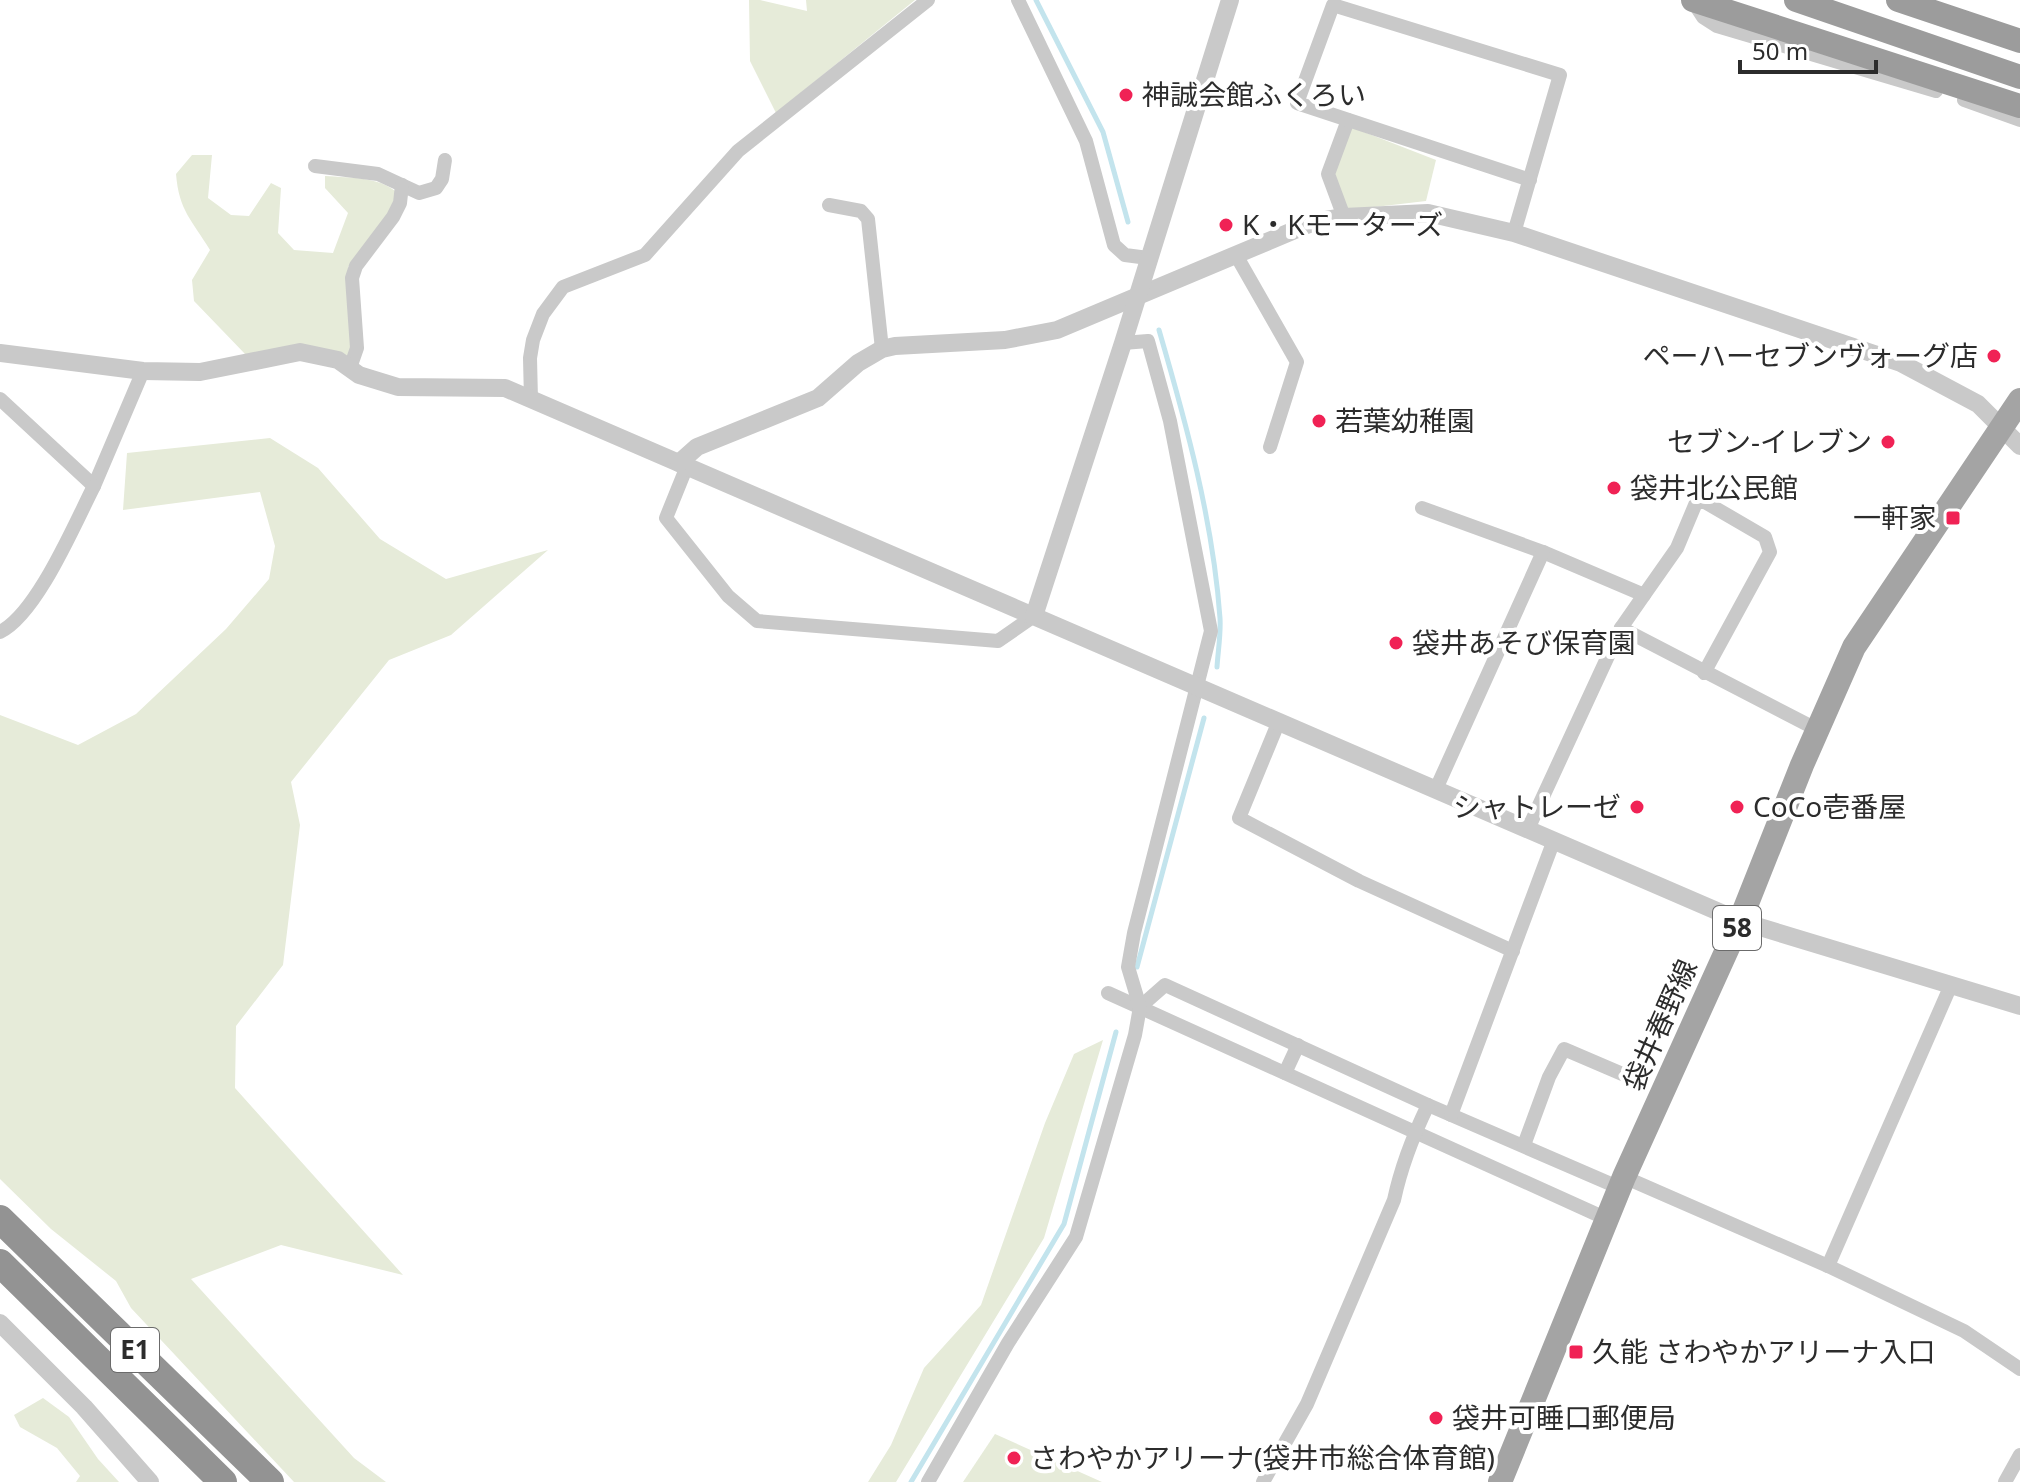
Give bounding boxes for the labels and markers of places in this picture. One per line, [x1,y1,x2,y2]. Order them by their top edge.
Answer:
place label: 神誠会館ふくろい [1142,75,1366,113]
marker: 神誠会館ふくろい [1117,86,1135,104]
place label: K・Kモーターズ [1242,205,1443,243]
marker: K・Kモーターズ [1217,216,1235,234]
place label: ペーハーセブンヴォーグ店 [1643,336,1978,374]
marker: ペーハーセブンヴォーグ店 [1985,347,2003,365]
place label: 若葉幼稚園 [1335,401,1475,439]
marker: 若葉幼稚園 [1310,412,1328,430]
place label: セブン-イレブン [1667,422,1872,460]
marker: セブン-イレブン [1879,433,1897,451]
place label: 袋井北公民館 [1630,468,1798,506]
marker: 袋井北公民館 [1605,479,1623,497]
place label: 一軒家 [1853,498,1937,536]
marker: 一軒家 [1944,509,1962,527]
place label: 袋井あそび保育園 [1412,623,1636,661]
marker: 袋井あそび保育園 [1387,634,1405,652]
place label: シャトレーゼ [1453,787,1621,825]
place label: CoCo壱番屋 [1753,787,1906,825]
marker: シャトレーゼ [1628,798,1646,816]
marker: CoCo壱番屋 [1728,798,1746,816]
place label: 久能 さわやかアリーナ入口 [1592,1332,1935,1370]
marker: 久能 さわやかアリーナ入口 [1567,1343,1585,1361]
place label: 袋井可睡口郵便局 [1452,1398,1676,1436]
marker: 袋井可睡口郵便局 [1427,1409,1445,1427]
place label: さわやかアリーナ(袋井市総合体育館) [1030,1438,1495,1476]
marker: さわやかアリーナ(袋井市総合体育館) [1005,1449,1023,1467]

